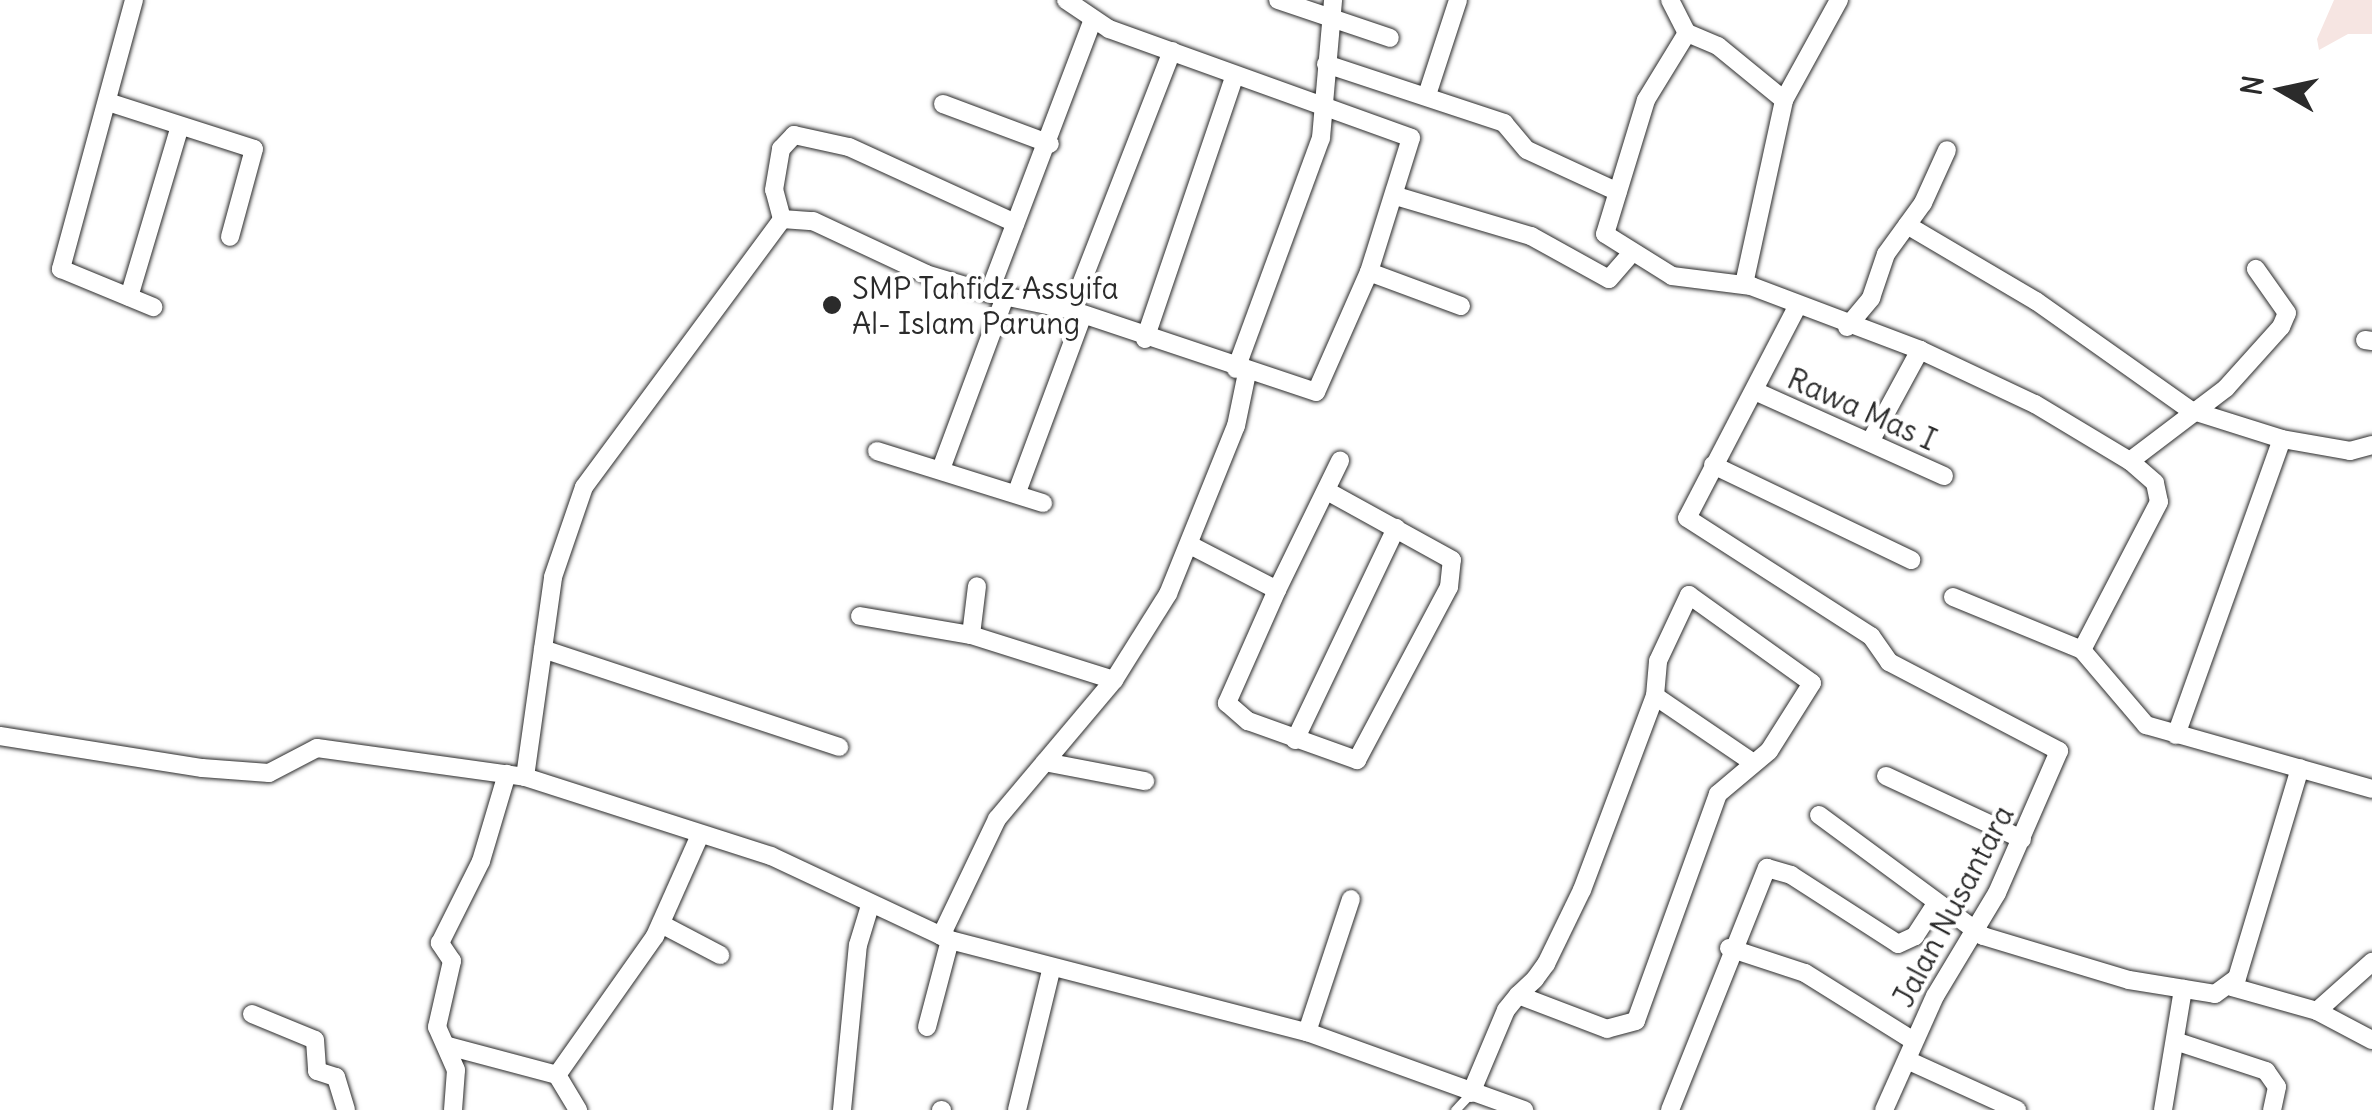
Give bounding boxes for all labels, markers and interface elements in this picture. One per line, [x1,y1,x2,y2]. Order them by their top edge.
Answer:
north arrow [2232,40,2332,140]
text: N [2233,73,2272,98]
place label: SMP Tahfidz Assyifa Al- Islam Parung [852,270,1119,340]
marker: SMP Tahfidz Assyifa Al- Islam Parung [821,294,843,316]
street label: Rawa Mas I [1782,360,1942,458]
street label: Jalan Nusantara [1885,799,2021,1013]

